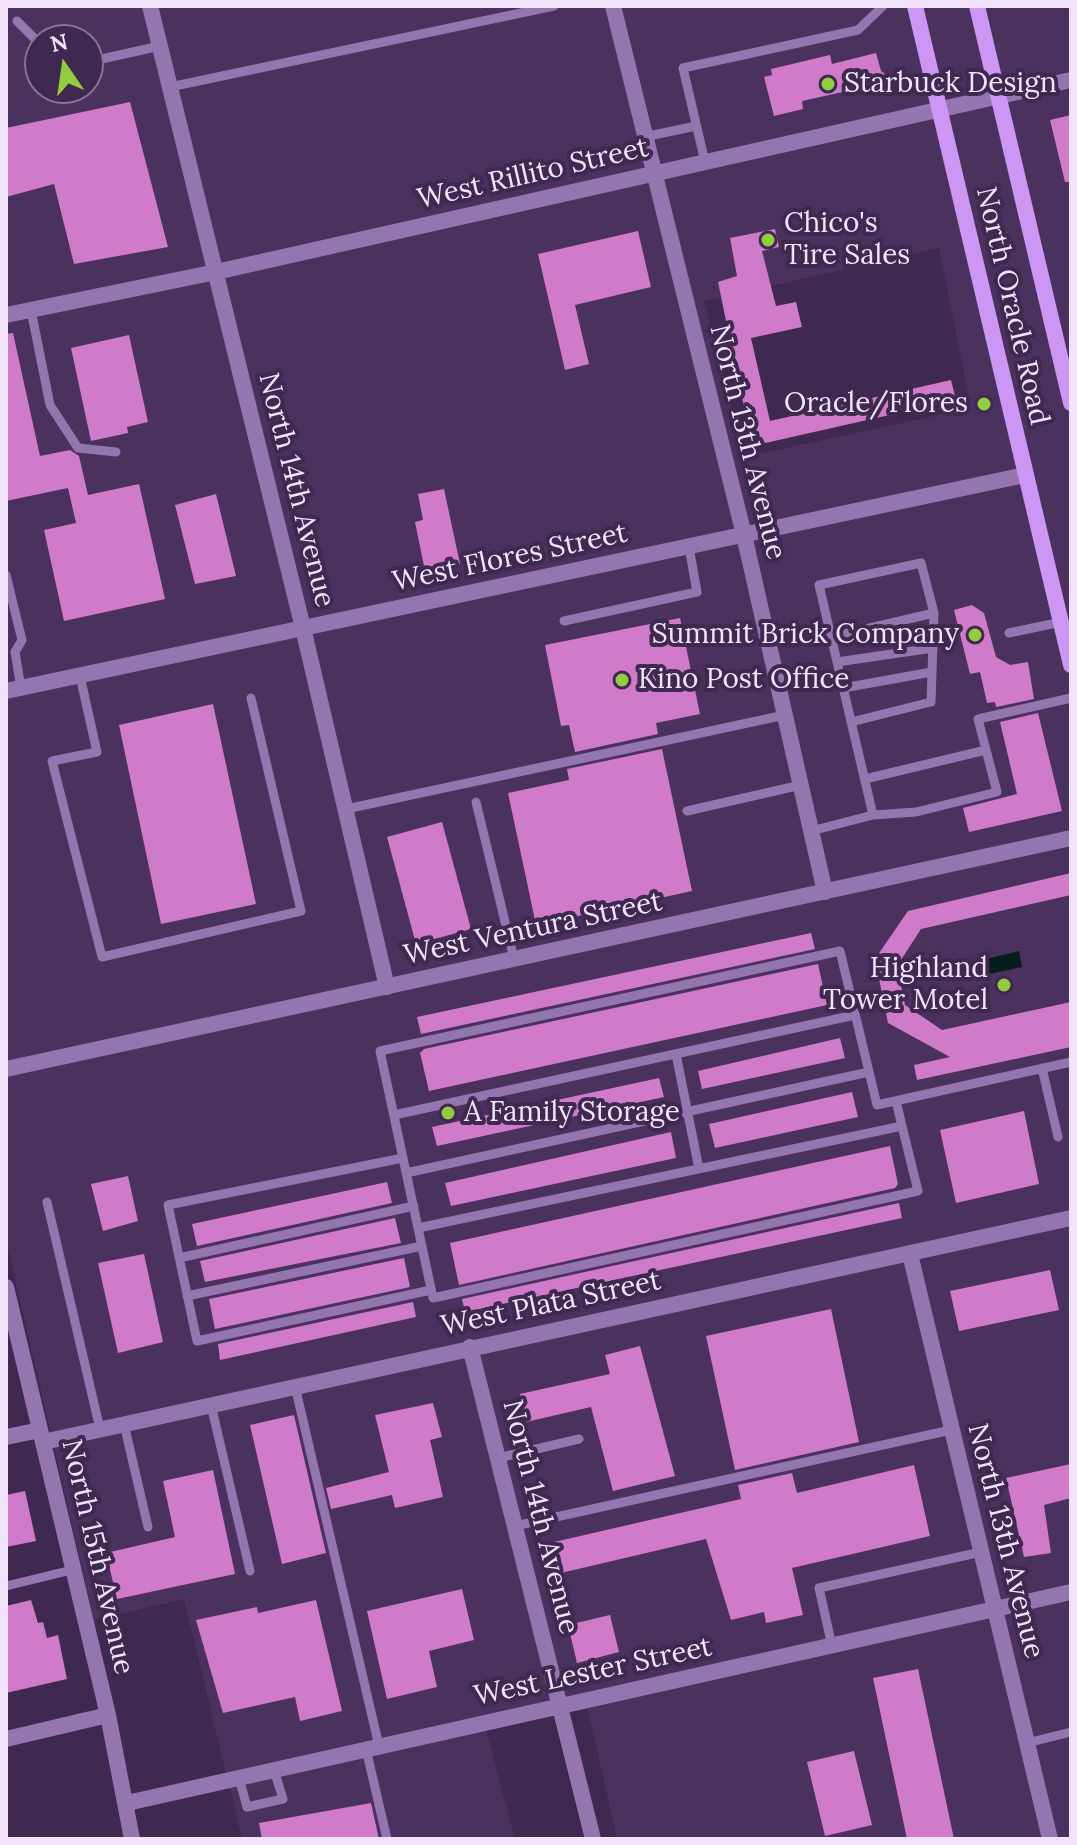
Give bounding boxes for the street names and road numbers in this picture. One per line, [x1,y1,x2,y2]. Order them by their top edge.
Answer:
street label: West Rillito Street [414,131,652,217]
street label: North Oracle Road [968,184,1056,428]
street label: North 13th Avenue [702,321,792,563]
street label: North 14th Avenue [251,369,341,611]
street label: West Flores Street [389,517,631,599]
street label: West Ventura Street [401,885,665,973]
street label: West Plata Street [438,1264,664,1344]
street label: North 14th Avenue [495,1396,585,1638]
street label: North 13th Avenue [960,1420,1050,1662]
street label: North 15th Avenue [54,1436,140,1678]
street label: West Lester Street [471,1630,715,1714]

